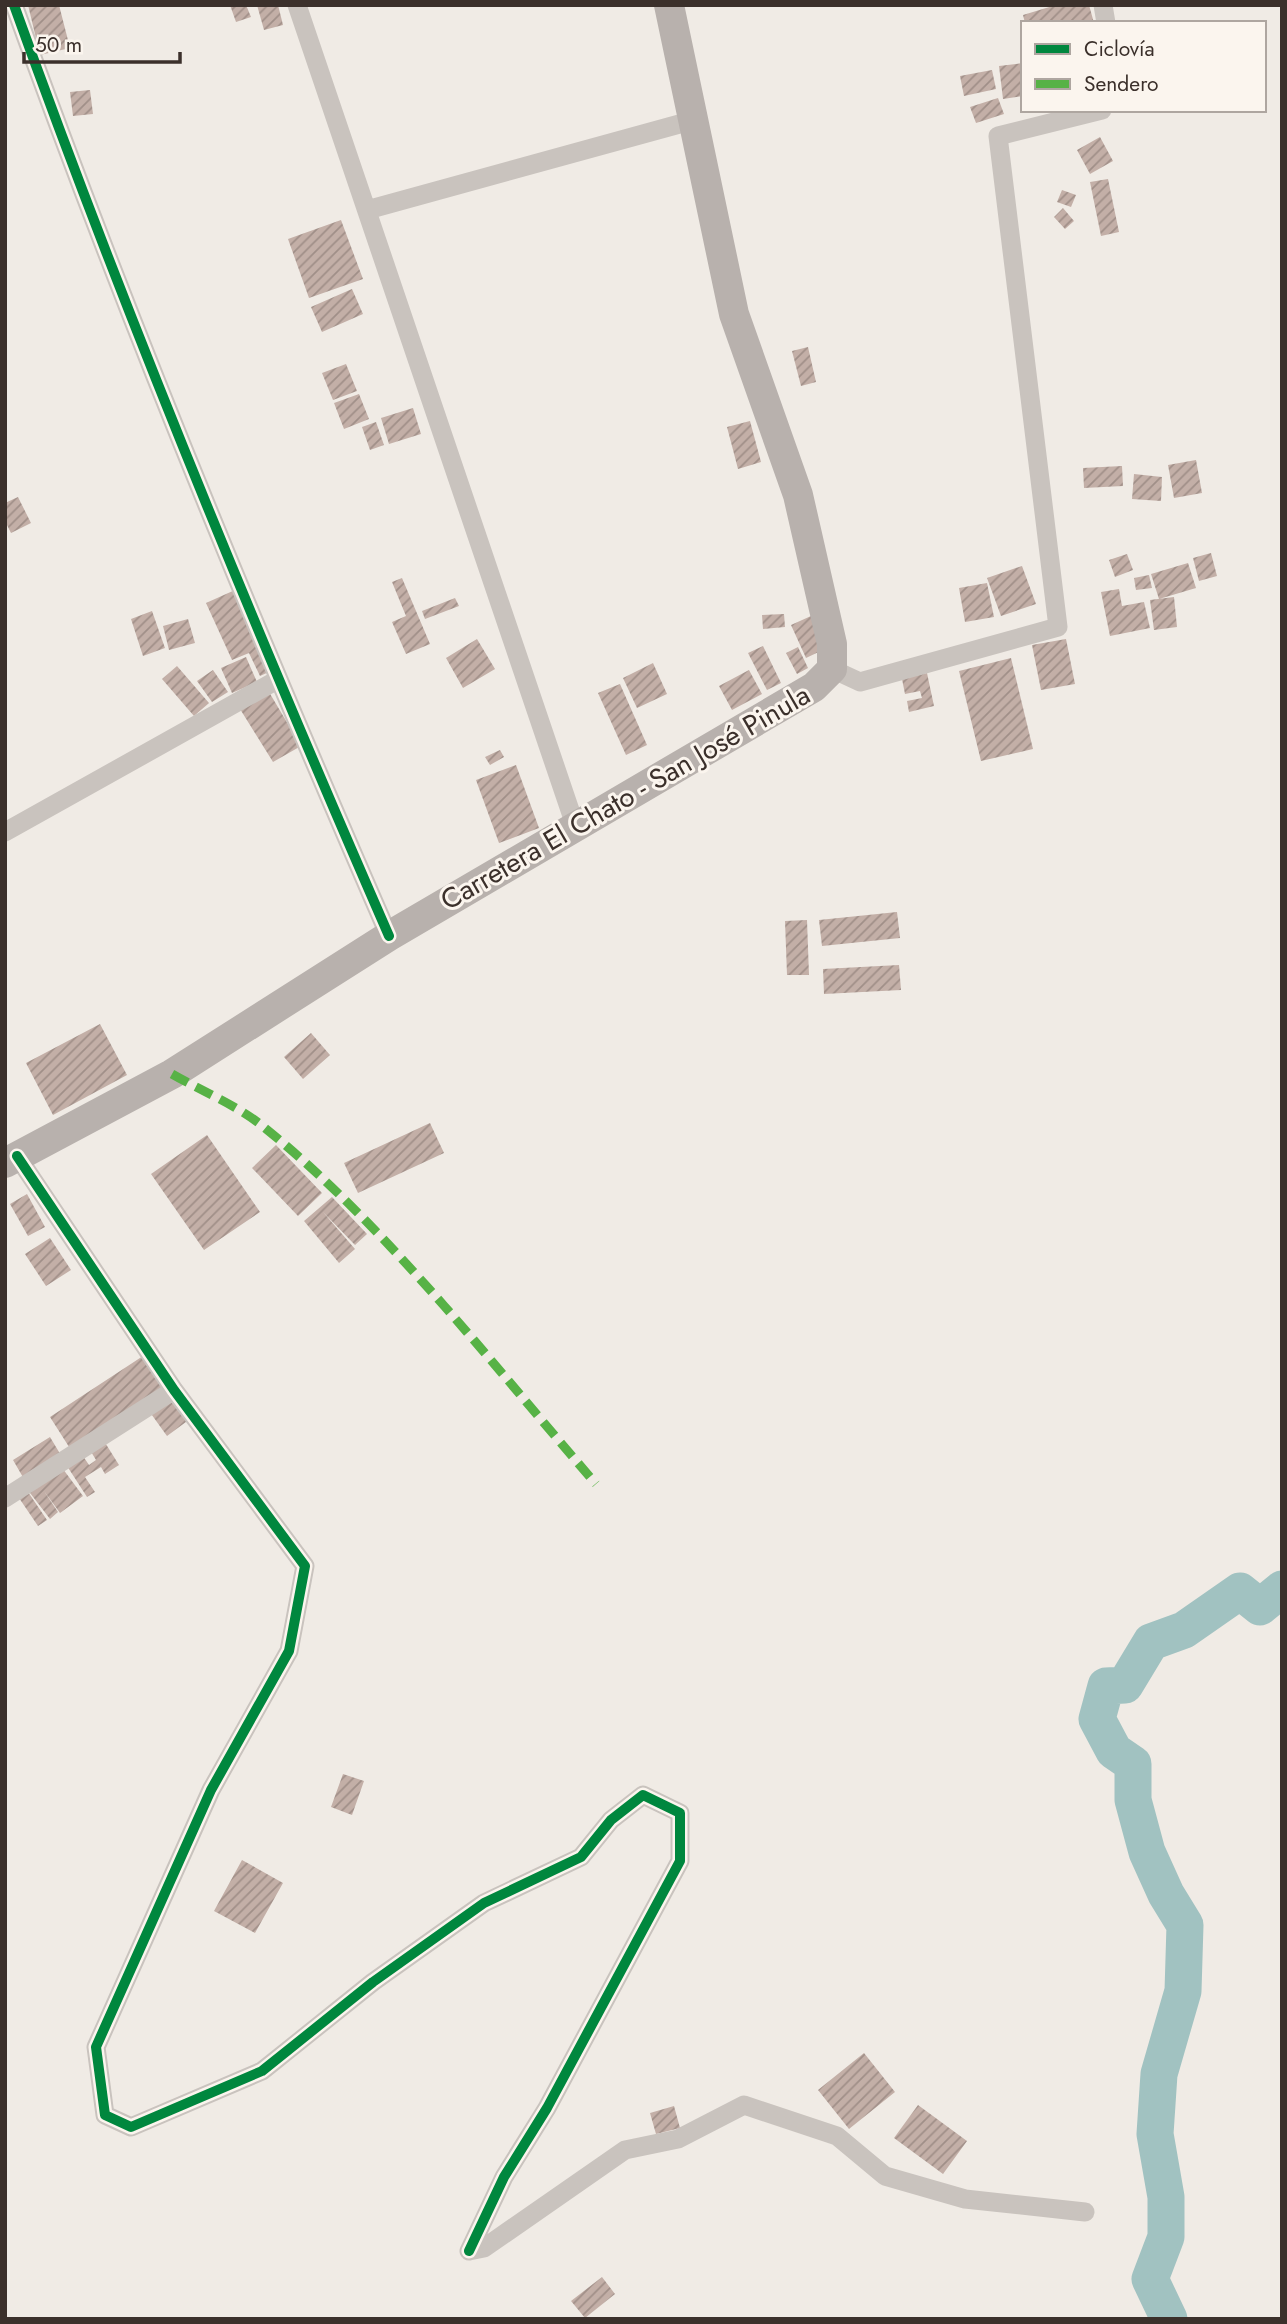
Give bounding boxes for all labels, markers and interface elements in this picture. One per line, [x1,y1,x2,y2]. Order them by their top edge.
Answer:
scale bar [24,21,180,65]
legend [1021,21,1266,112]
text: 50 m [35,30,82,60]
text: Ciclovía [1084,34,1155,64]
text: Sendero [1084,69,1159,99]
street label: Carretera El Chato - San José Pinula [433,675,818,920]

